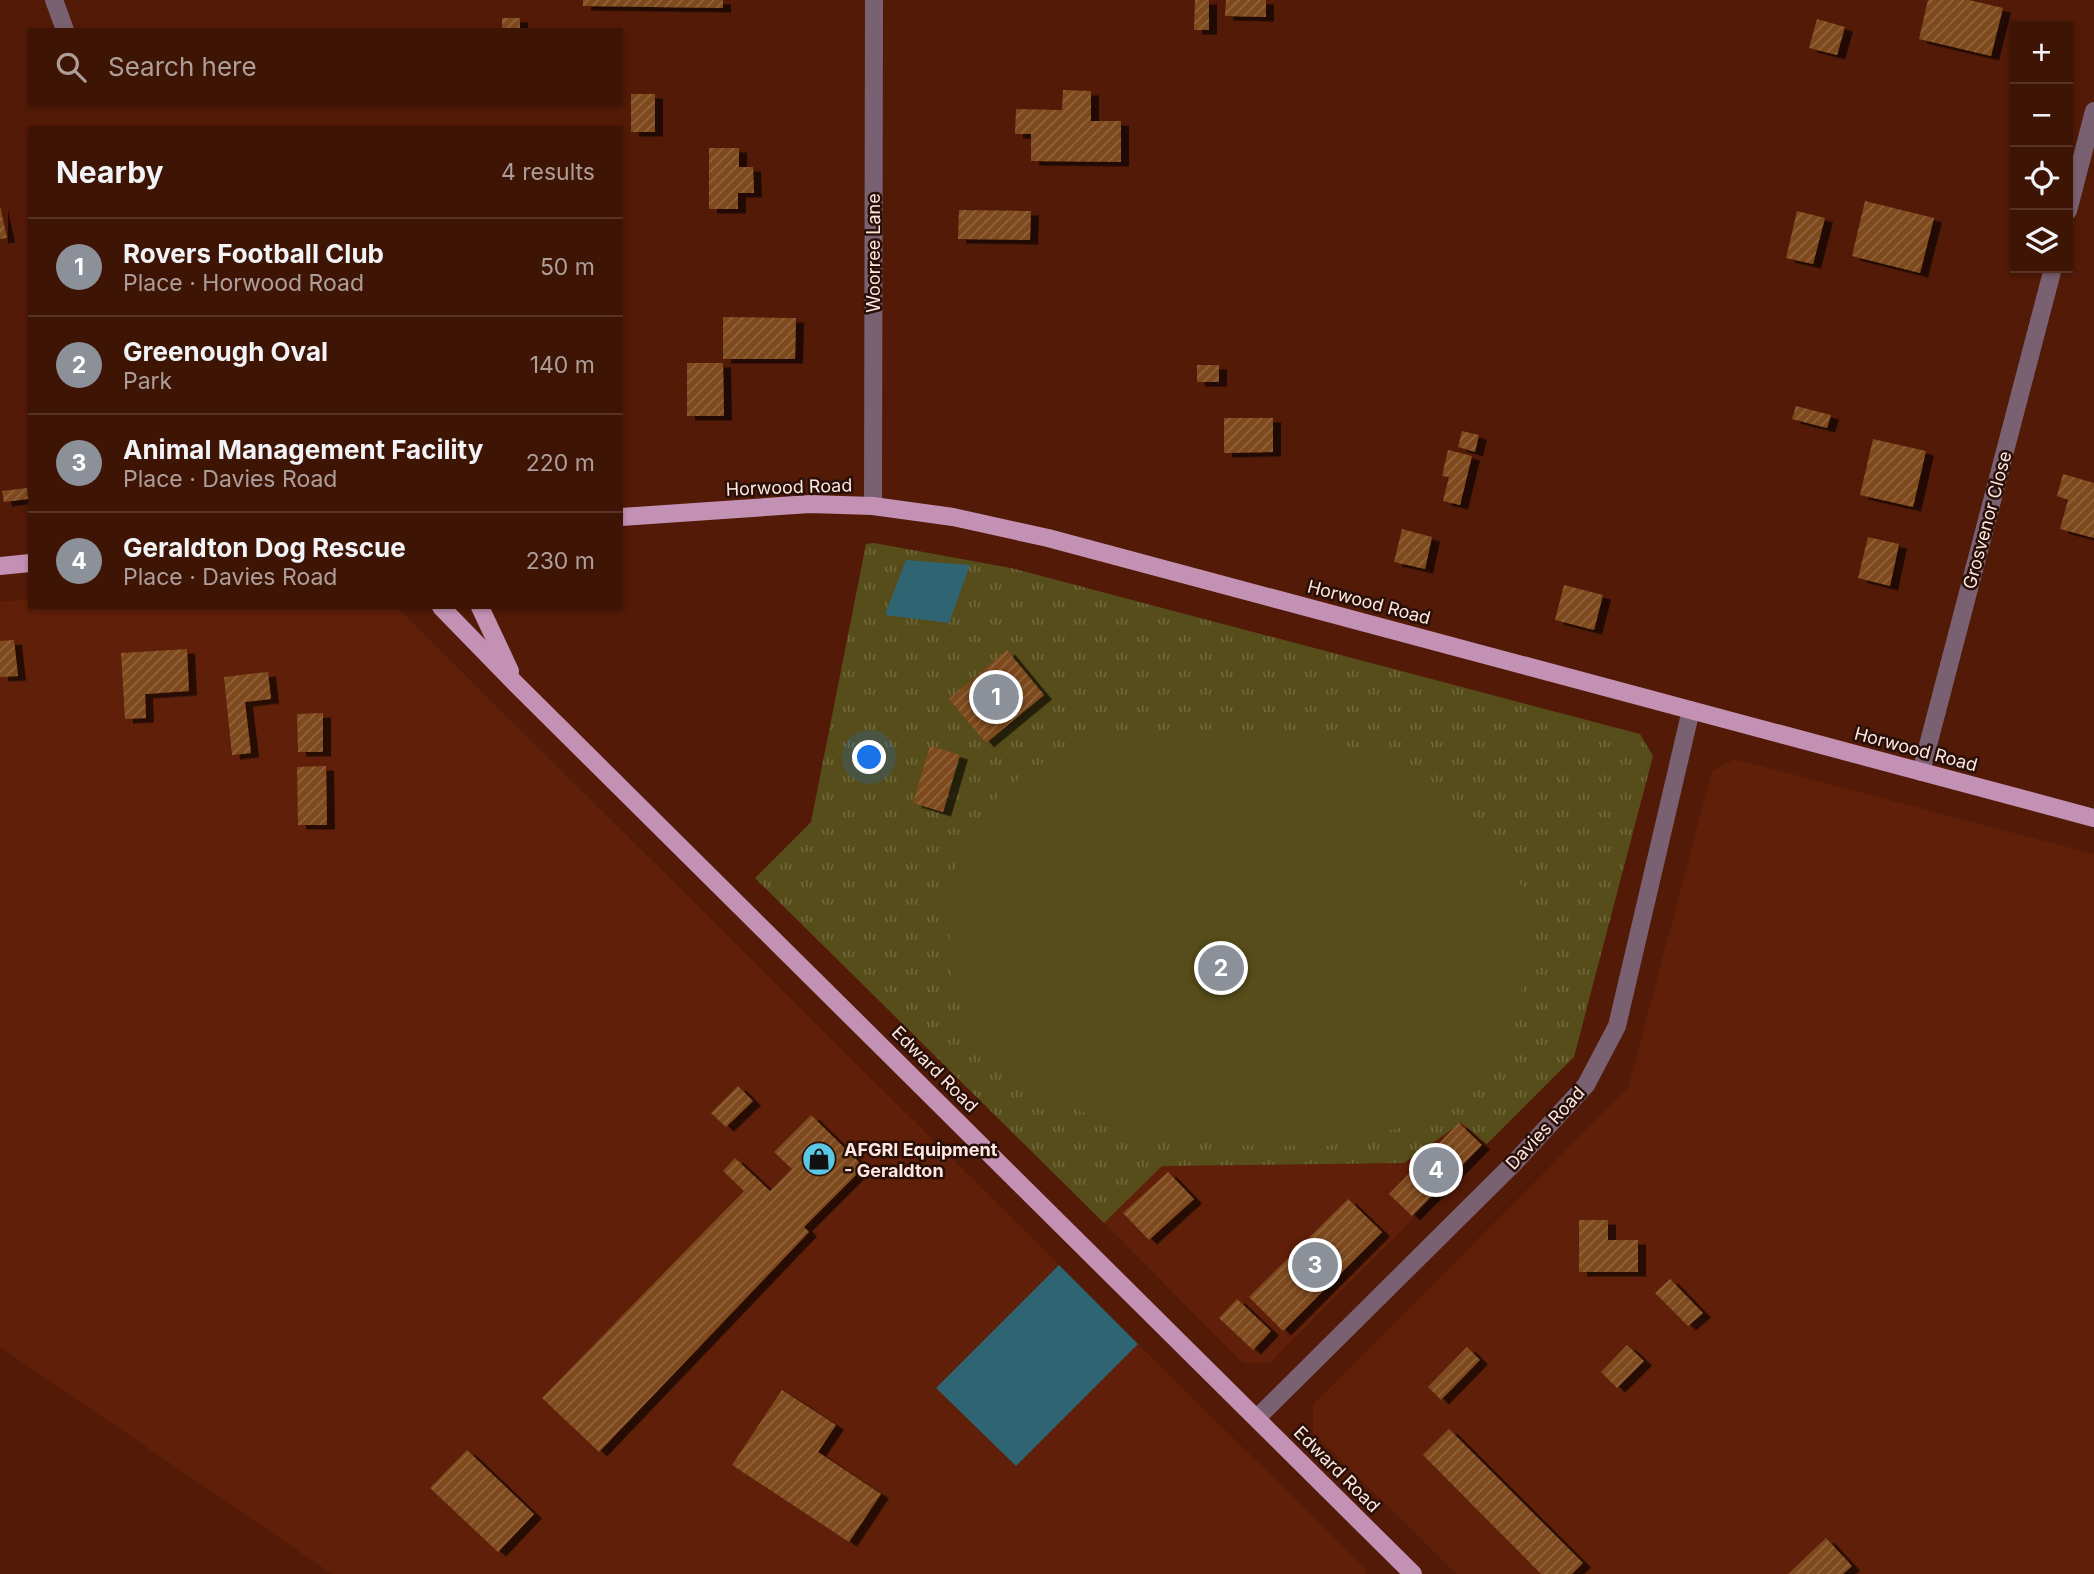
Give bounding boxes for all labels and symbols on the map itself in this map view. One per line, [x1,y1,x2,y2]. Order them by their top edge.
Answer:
street label: Woorree Lane [863,193,884,313]
street label: Grosvenor Close [1958,449,2016,591]
street label: Horwood Road [725,474,853,500]
street label: Horwood Road [1305,575,1433,629]
pin: 1 [973,671,1019,723]
street label: Horwood Road [1852,722,1980,776]
your location [852,740,886,774]
pin: 2 [1198,942,1244,994]
street label: Edward Road [888,1022,982,1116]
street label: Davies Road [1501,1082,1589,1174]
place label: AFGRI Equipment - Geraldton [844,1139,998,1181]
shop icon: AFGRI Equipment - Geraldton [800,1140,838,1178]
pin: 4 [1413,1144,1459,1196]
pin: 3 [1292,1239,1338,1291]
street label: Edward Road [1290,1422,1384,1516]

